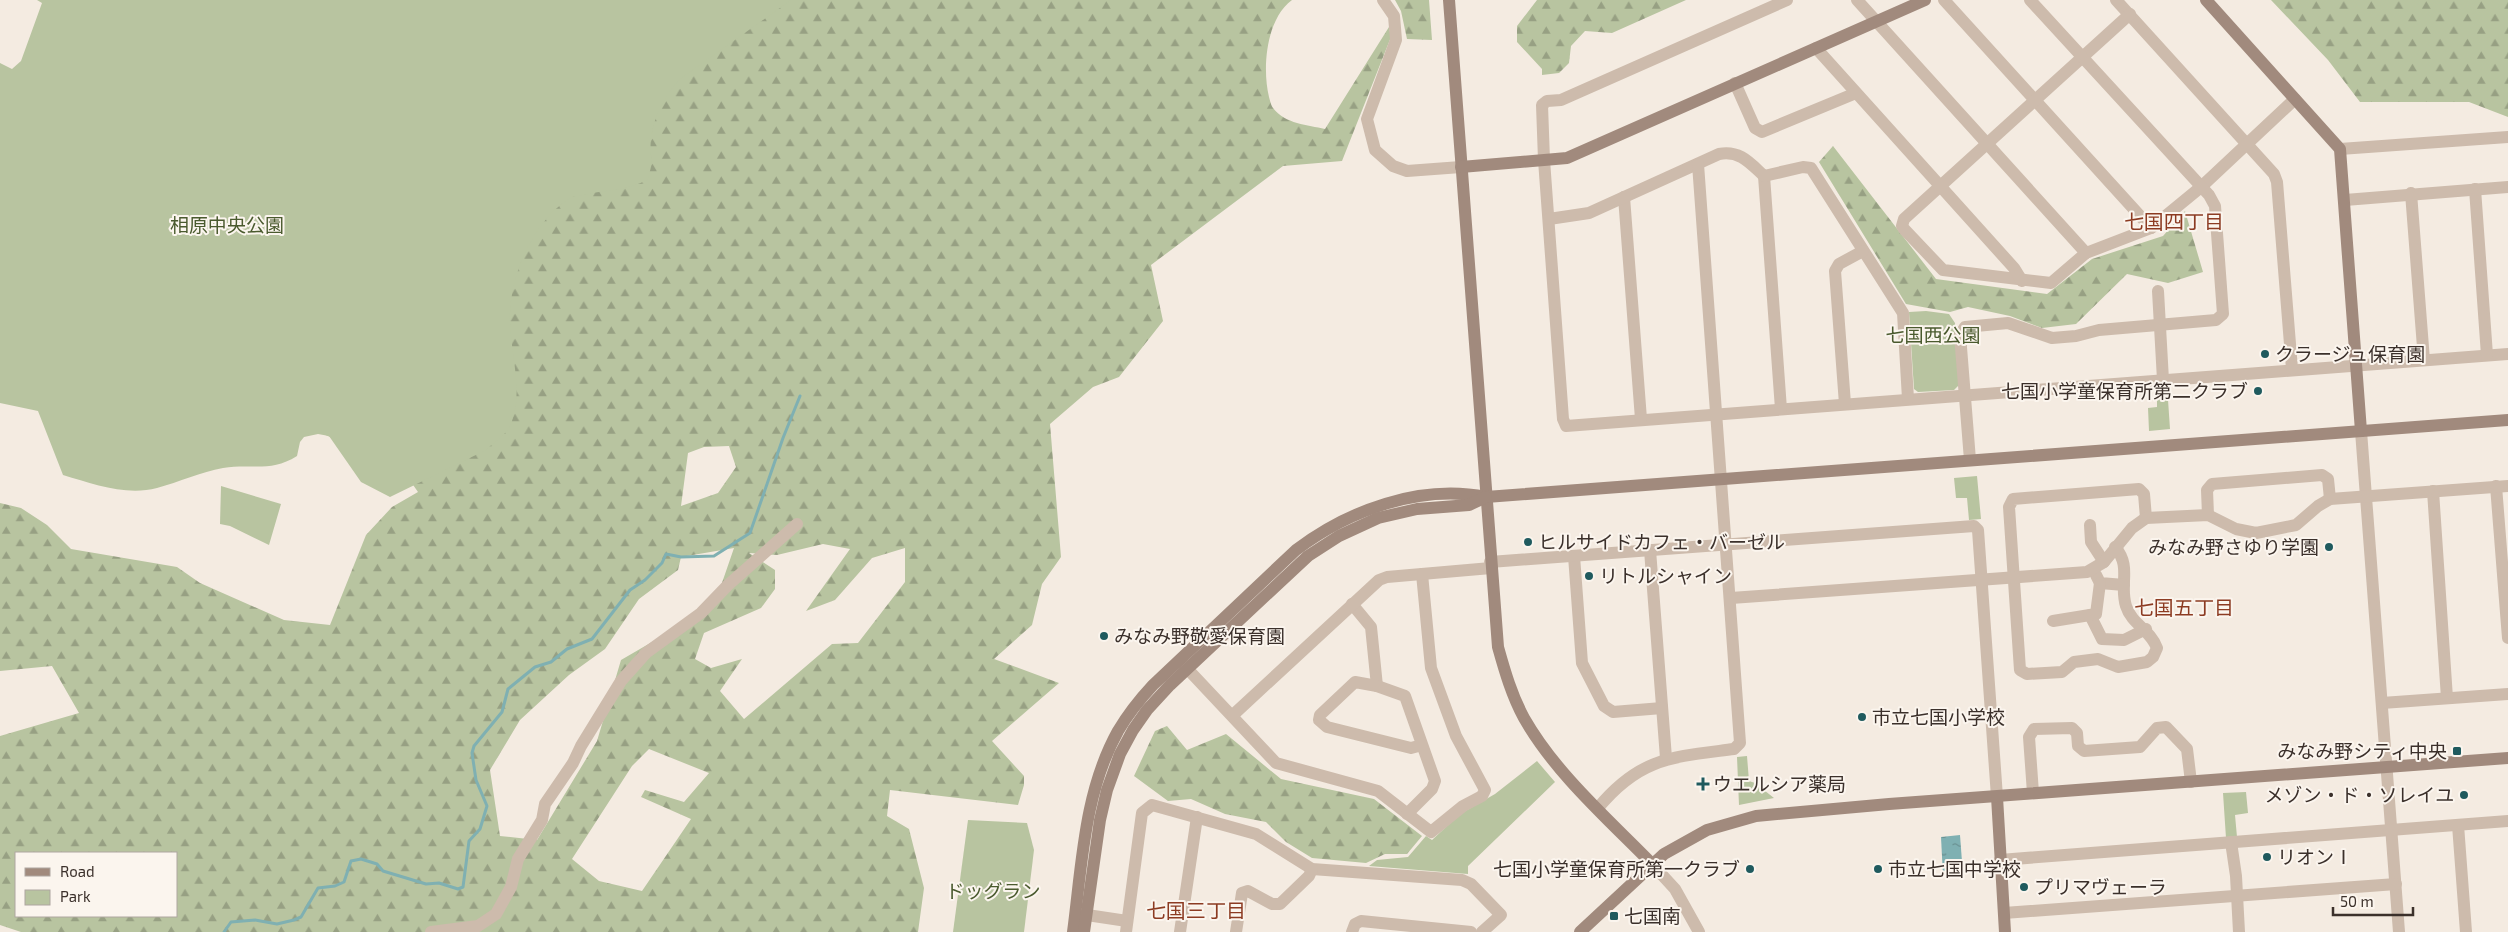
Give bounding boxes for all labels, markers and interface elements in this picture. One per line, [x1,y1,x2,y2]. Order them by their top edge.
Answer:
district label: 七国四丁目 [2124,209,2224,233]
park label: 相原中央公園 [170,213,284,236]
park label: 七国西公園 [1885,323,1981,346]
place label: クラージュ保育園 [2275,342,2425,365]
marker: クラージュ保育園 [2259,348,2271,360]
place label: 七国小学童保育所第二クラブ [2001,379,2248,402]
marker: 七国小学童保育所第二クラブ [2252,385,2264,397]
place label: ヒルサイドカフェ・バーゼル [1538,530,1785,553]
place label: みなみ野さゆり学園 [2148,535,2319,558]
marker: ヒルサイドカフェ・バーゼル [1522,536,1534,548]
marker: みなみ野さゆり学園 [2323,541,2335,553]
place label: リトルシャイン [1599,564,1732,587]
marker: リトルシャイン [1583,570,1595,582]
district label: 七国五丁目 [2134,595,2234,619]
place label: みなみ野敬愛保育園 [1114,624,1285,647]
marker: みなみ野敬愛保育園 [1098,630,1110,642]
place label: 市立七国小学校 [1872,705,2005,728]
marker: 市立七国小学校 [1856,711,1868,723]
place label: みなみ野シティ中央 [2277,739,2447,762]
marker: みなみ野シティ中央 [2451,745,2463,757]
place label: ウエルシア薬局 [1713,772,1846,795]
marker: ウエルシア薬局 [1697,778,1709,790]
place label: メゾン・ド・ソレイユ [2264,783,2454,806]
marker: メゾン・ド・ソレイユ [2458,789,2470,801]
place label: リオンⅠ [2277,845,2353,868]
marker: リオンⅠ [2261,851,2273,863]
legend [15,852,178,917]
place label: 七国小学童保育所第一クラブ [1493,857,1740,880]
place label: 市立七国中学校 [1888,857,2021,880]
text: Road [60,862,95,880]
marker: 七国小学童保育所第一クラブ [1744,863,1756,875]
marker: 市立七国中学校 [1872,863,1884,875]
place label: プリマヴェーラ [2034,875,2167,898]
park label: ドッグラン [945,879,1041,902]
marker: プリマヴェーラ [2018,881,2030,893]
scale bar [2333,884,2413,916]
text: Park [60,887,91,905]
text: 50 m [2340,892,2374,910]
district label: 七国三丁目 [1146,898,1246,922]
place label: 七国南 [1624,904,1681,927]
marker: 七国南 [1608,910,1620,922]

